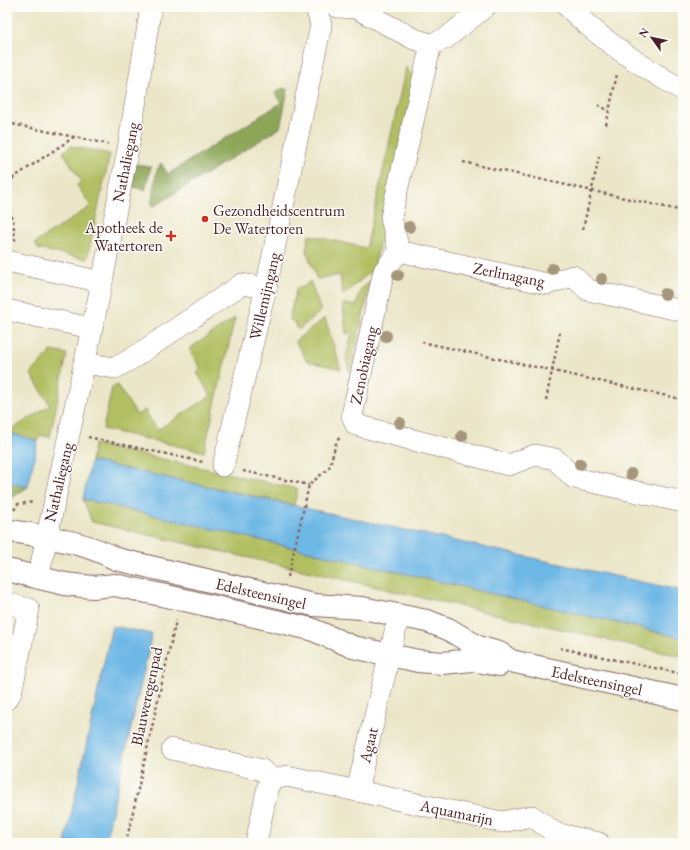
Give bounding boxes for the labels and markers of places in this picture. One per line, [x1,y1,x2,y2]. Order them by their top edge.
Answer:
place label: Gezondheidscentrum De Watertoren [213,200,346,239]
marker: Gezondheidscentrum De Watertoren [200,214,210,224]
place label: Apotheek de Watertoren [84,217,164,256]
marker: Apotheek de Watertoren [166,231,176,241]

